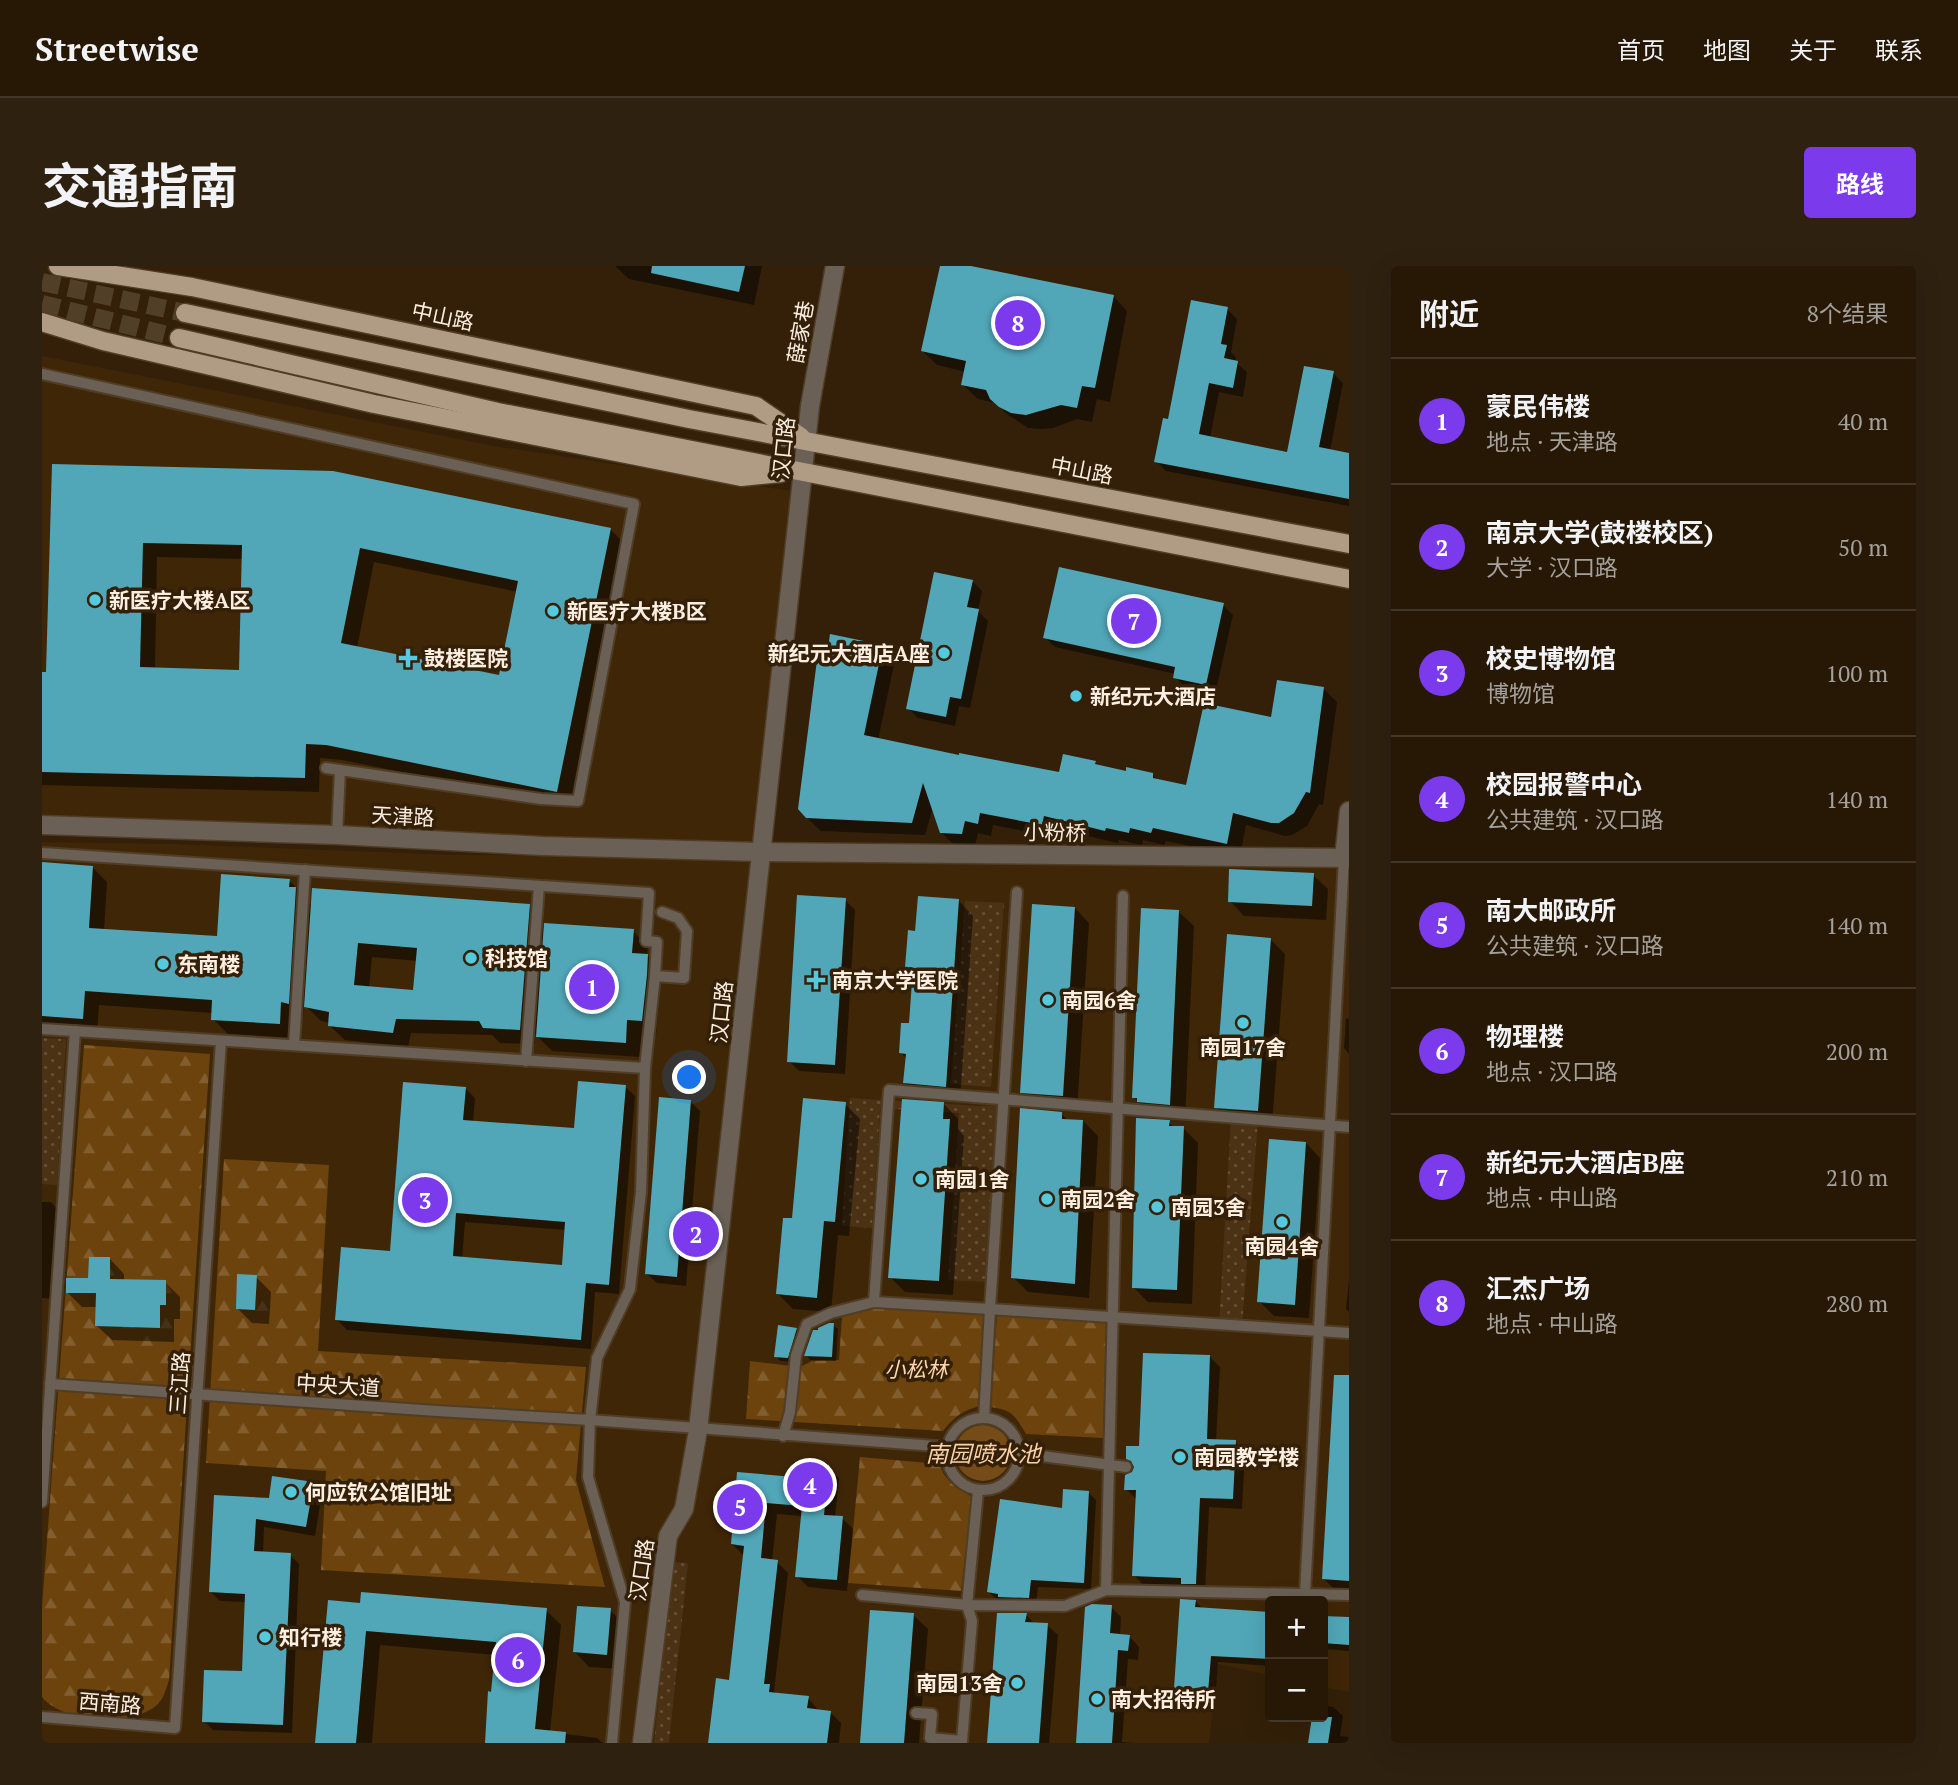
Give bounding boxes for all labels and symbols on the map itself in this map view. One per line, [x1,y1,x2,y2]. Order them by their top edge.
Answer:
street label: 中山路 [409,296,477,336]
pin: 8 [995,297,1041,349]
street label: 薛家巷 [781,299,819,365]
street label: 汉口路 [766,415,800,481]
street label: 中山路 [1048,450,1116,490]
place label: 新医疗大楼A区 [109,586,250,614]
marker: 新医疗大楼A区 [87,592,103,608]
pin: 7 [1111,595,1157,647]
place label: 新医疗大楼B区 [567,597,707,625]
marker: 新医疗大楼B区 [545,603,561,619]
place label: 新纪元大酒店A座 [768,639,930,667]
place label: 鼓楼医院 [424,644,508,672]
marker: 新纪元大酒店A座 [936,645,952,661]
marker: 鼓楼医院 [398,648,418,668]
place label: 新纪元大酒店 [1090,682,1216,710]
marker: 新纪元大酒店 [1068,688,1084,704]
street label: 天津路 [371,800,435,832]
street label: 小粉桥 [1023,817,1087,847]
place label: 科技馆 [485,944,548,972]
place label: 东南楼 [177,950,240,978]
marker: 科技馆 [463,950,479,966]
marker: 东南楼 [155,956,171,972]
pin: 1 [569,961,615,1013]
place label: 南京大学医院 [832,966,958,994]
marker: 南京大学医院 [806,970,826,990]
street label: 汉口路 [704,979,738,1045]
place label: 南园6舍 [1062,986,1137,1014]
marker: 南园6舍 [1040,992,1056,1008]
marker: 南园17舍 [1235,1015,1251,1031]
place label: 南园17舍 [1200,1033,1286,1061]
your location [672,1060,706,1094]
place label: 南园1舍 [935,1165,1010,1193]
marker: 南园1舍 [913,1171,929,1187]
pin: 3 [402,1174,448,1226]
place label: 南园2舍 [1061,1185,1136,1213]
marker: 南园2舍 [1039,1191,1055,1207]
place label: 南园3舍 [1171,1193,1246,1221]
marker: 南园3舍 [1149,1199,1165,1215]
pin: 2 [673,1208,719,1260]
marker: 南园4舍 [1274,1214,1290,1230]
place label: 南园4舍 [1245,1232,1319,1260]
street label: 三江路 [163,1351,195,1415]
park label: 小松林 [885,1355,950,1383]
street label: 中央大道 [295,1368,381,1402]
water label: 南园喷水池 [926,1438,1043,1469]
place label: 南园教学楼 [1194,1443,1299,1471]
marker: 南园教学楼 [1172,1449,1188,1465]
pin: 4 [787,1459,833,1511]
place label: 何应钦公馆旧址 [305,1478,452,1506]
pin: 5 [717,1481,763,1533]
marker: 何应钦公馆旧址 [283,1484,299,1500]
street label: 汉口路 [623,1537,659,1603]
place label: 知行楼 [279,1623,342,1651]
marker: 知行楼 [257,1629,273,1645]
pin: 6 [495,1634,541,1686]
place label: 南园13舍 [916,1669,1003,1697]
marker: 南园13舍 [1009,1675,1025,1691]
place label: 南大招待所 [1111,1685,1216,1713]
street label: 西南路 [77,1686,143,1720]
marker: 南大招待所 [1089,1691,1105,1707]

